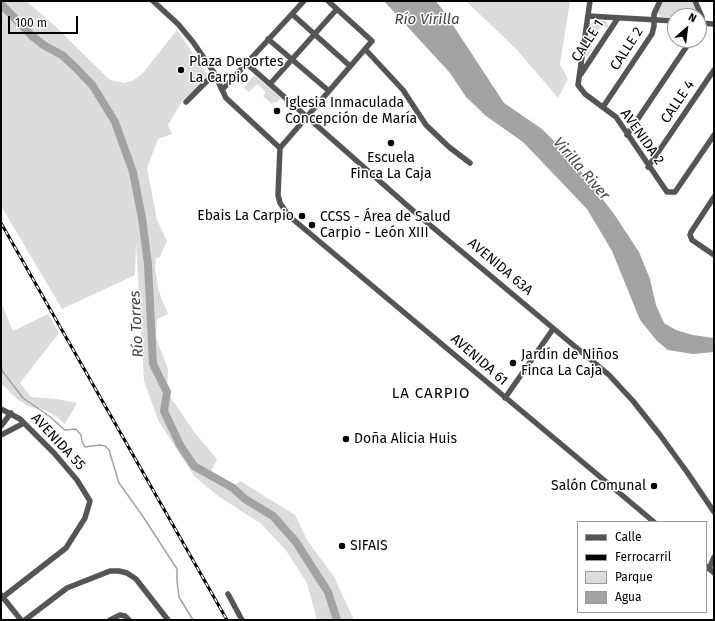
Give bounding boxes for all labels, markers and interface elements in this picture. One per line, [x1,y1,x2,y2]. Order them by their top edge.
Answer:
scale bar [10,8,80,34]
north arrow [667,8,707,48]
text: N [686,10,699,25]
water label: Río Virilla [394,11,460,29]
text: 100 m [15,16,47,30]
street label: CALLE 1 [568,17,608,65]
street label: CALLE 2 [607,24,647,74]
place label: Plaza Deportes La Carpio [189,54,283,86]
marker: Plaza Deportes La Carpio [176,65,186,75]
street label: CALLE 4 [657,77,699,127]
place label: Iglesia Inmaculada Concepción de María [285,95,417,128]
marker: Iglesia Inmaculada Concepción de María [272,106,282,116]
street label: AVENIDA 2 [617,106,667,168]
water label: Virilla River [549,134,613,204]
marker: Escuela Finca La Caja [386,138,396,148]
place label: Escuela Finca La Caja [350,150,432,182]
place label: Ebais La Carpio [197,208,294,224]
place label: CCSS - Área de Salud Carpio - León XIII [320,209,451,242]
marker: Ebais La Carpio [297,211,307,221]
marker: CCSS - Área de Salud Carpio - León XIII [307,220,317,230]
street label: AVENIDA 63A [464,235,536,299]
water label: Río Torres [126,290,148,358]
street label: AVENIDA 61 [447,331,511,389]
place label: Jardín de Niños Finca La Caja [521,347,618,380]
marker: Jardín de Niños Finca La Caja [508,358,518,368]
district label: LA CARPIO [392,385,470,403]
street label: AVENIDA 55 [28,410,88,474]
place label: Doña Alicia Huis [354,431,457,447]
marker: Doña Alicia Huis [341,434,351,444]
place label: Salón Comunal [551,478,646,494]
marker: Salón Comunal [649,481,659,491]
legend [577,521,707,613]
text: Calle [615,530,642,544]
place label: SIFAIS [350,538,388,554]
marker: SIFAIS [337,541,347,551]
text: Ferrocarril [615,550,671,564]
text: Parque [615,570,653,584]
text: Agua [615,590,642,604]

